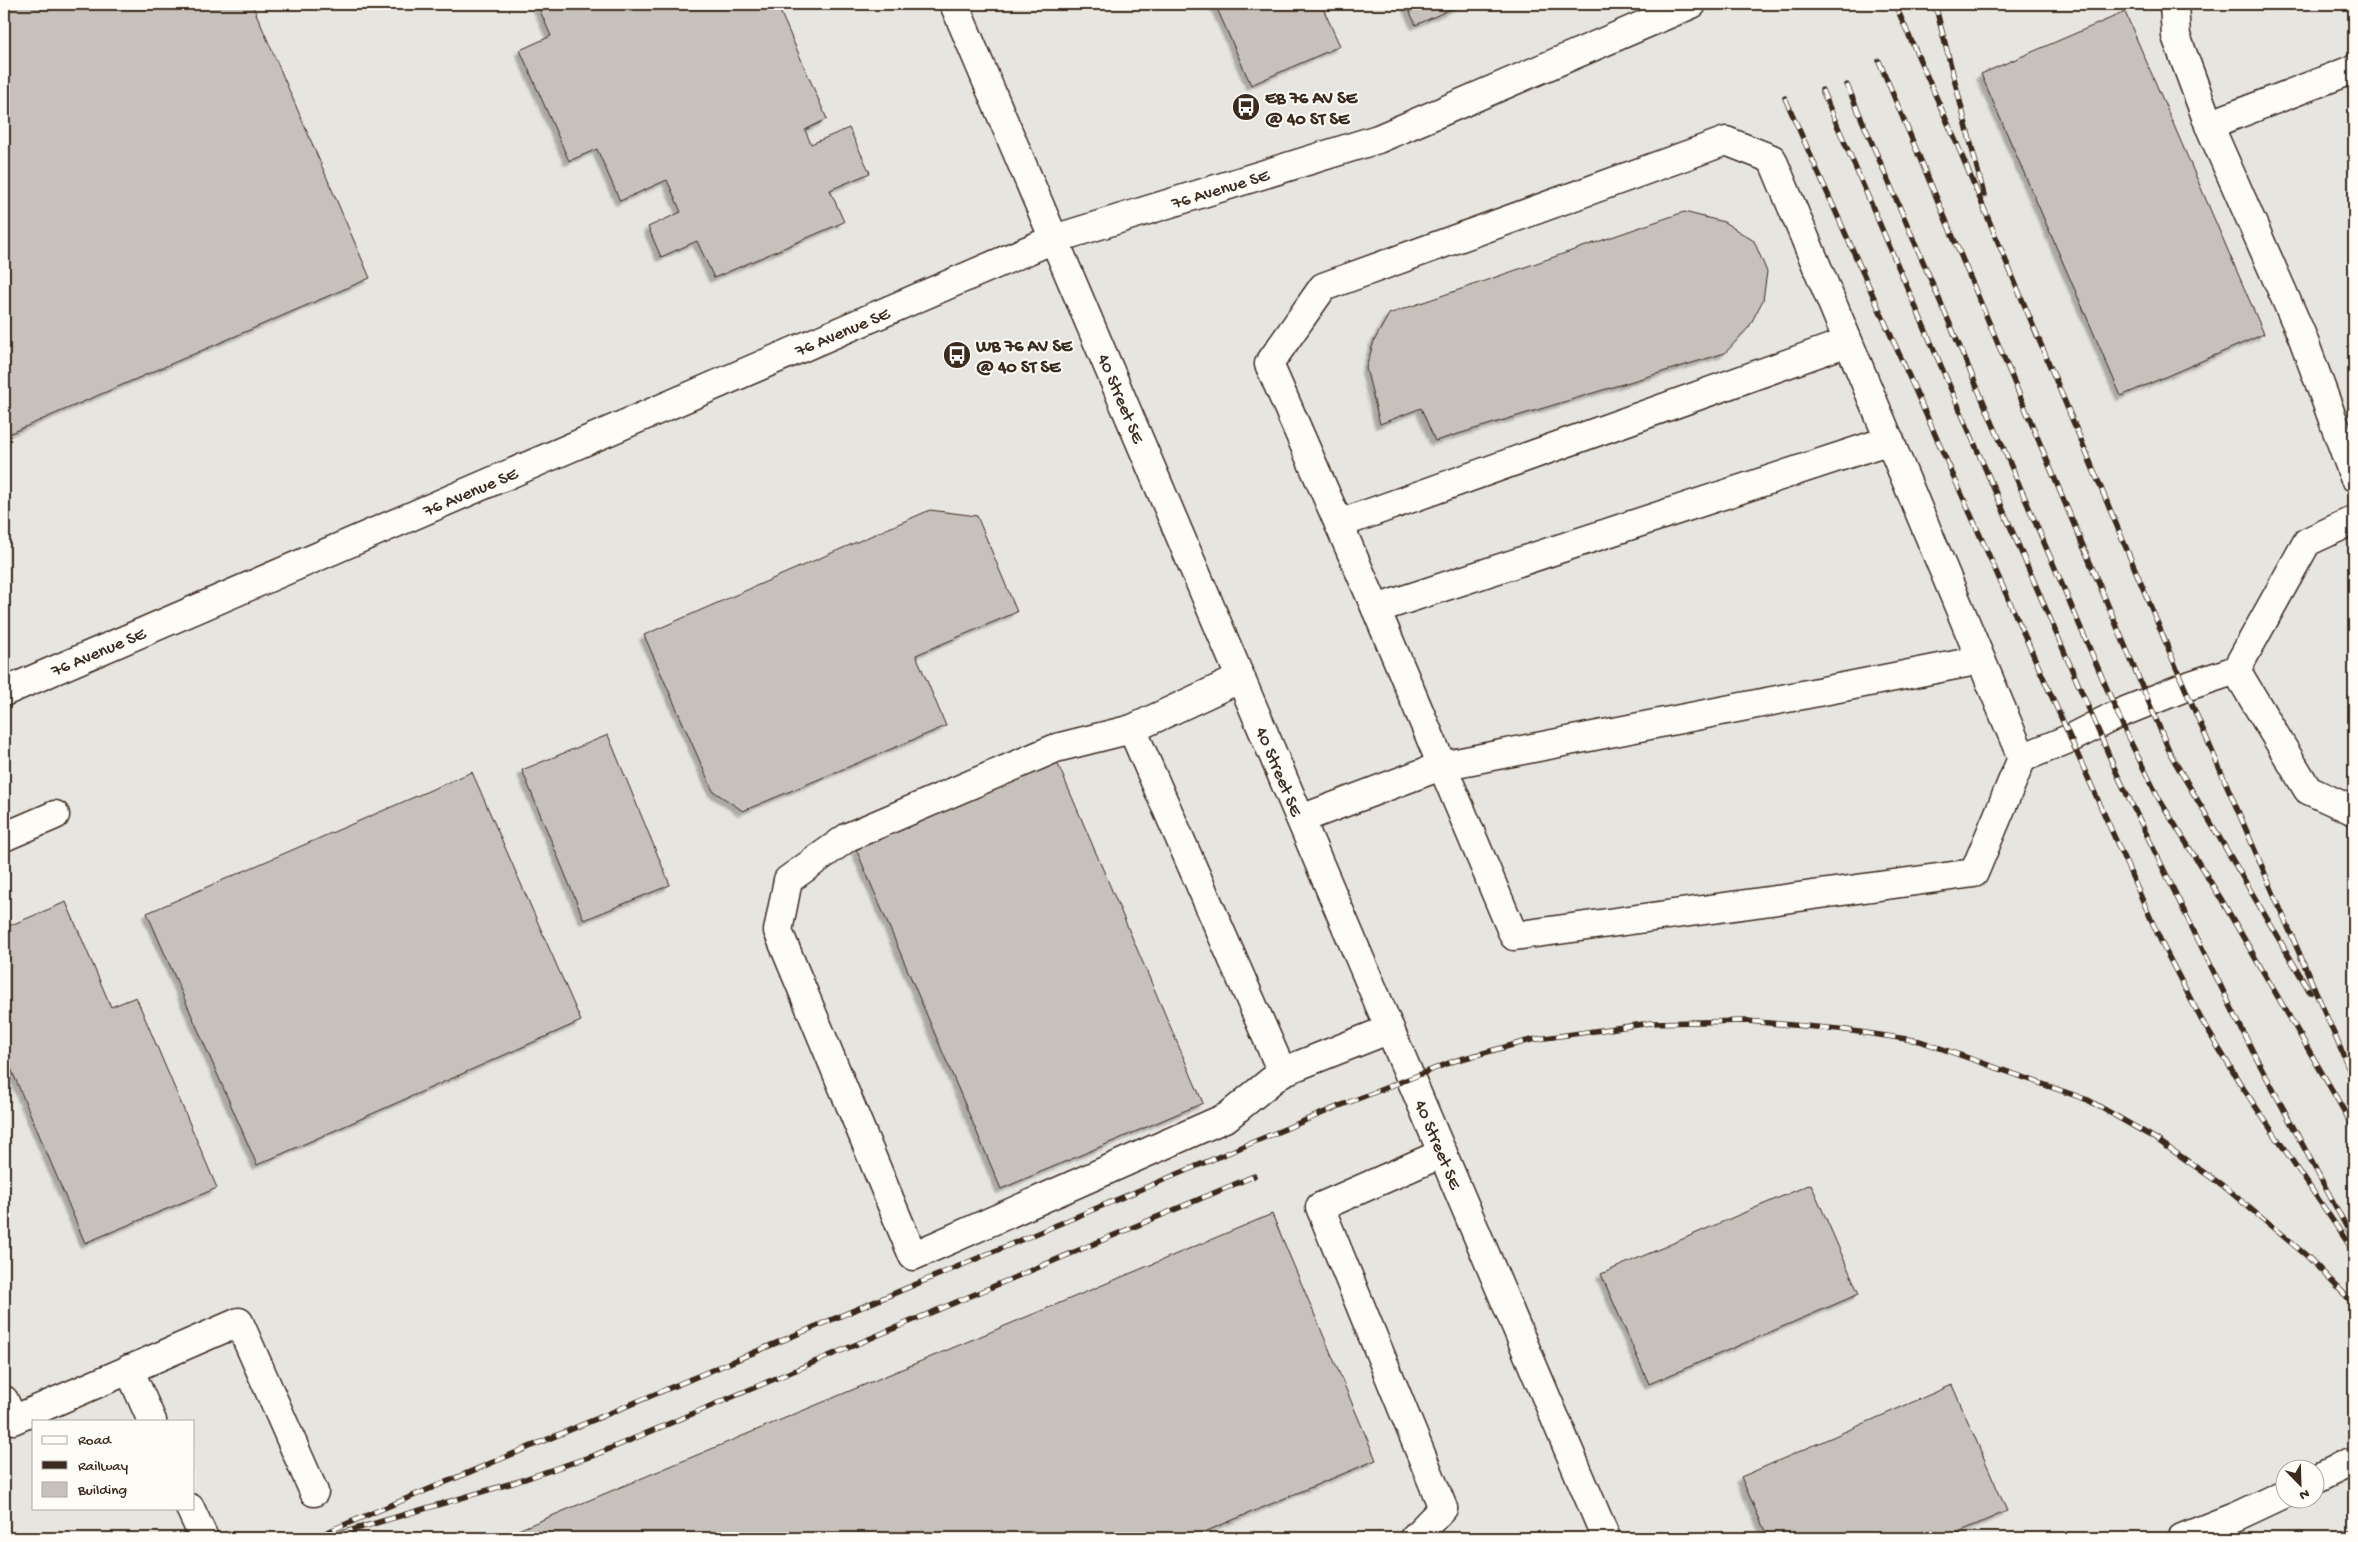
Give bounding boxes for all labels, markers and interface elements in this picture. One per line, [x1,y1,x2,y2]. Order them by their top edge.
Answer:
place label: EB 76 AV SE @ 40 ST SE [1265,89,1359,131]
bus stop icon: EB 76 AV SE @ 40 ST SE [1231,92,1261,122]
street label: 76 Avenue SE [1169,165,1273,215]
street label: 76 Avenue SE [792,304,894,363]
place label: WB 76 AV SE @ 40 ST SE [975,337,1074,379]
bus stop icon: WB 76 AV SE @ 40 ST SE [942,340,972,370]
street label: 40 Street SE [1092,351,1148,447]
street label: 76 Avenue SE [420,464,522,523]
street label: 76 Avenue SE [48,624,150,683]
street label: 40 Street SE [1250,724,1306,820]
street label: 40 Street SE [1409,1097,1465,1193]
legend [32,1420,195,1510]
text: Road [78,1432,112,1450]
text: Railway [78,1458,129,1476]
north arrow [2276,1460,2326,1510]
text: Building [77,1482,127,1500]
text: N [2297,1484,2312,1503]

